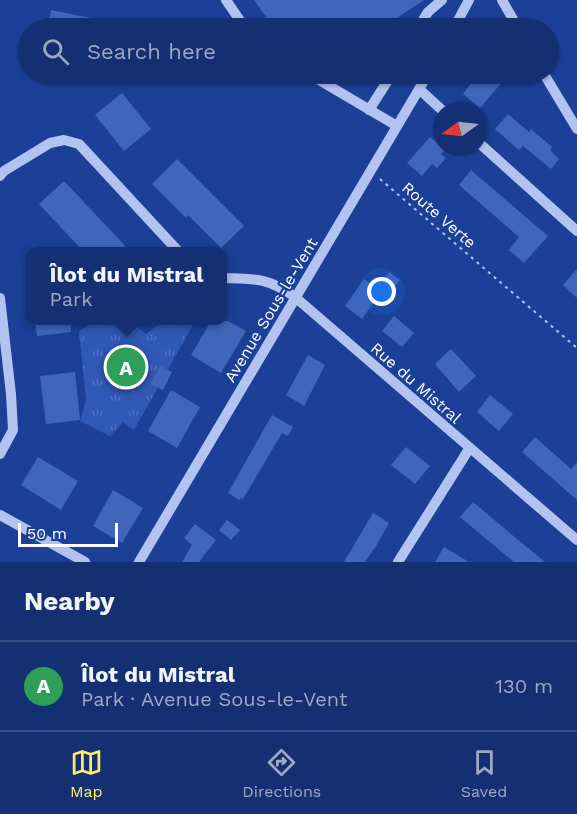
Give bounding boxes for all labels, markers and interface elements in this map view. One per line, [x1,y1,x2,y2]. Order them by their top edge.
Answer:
search box [18,18,559,84]
icon: search [39,35,72,68]
text: Search here [87,39,216,64]
north arrow [433,102,487,156]
street label: Route Verte [398,178,480,252]
street label: Avenue Sous-le-Vent [220,234,322,386]
popup [26,247,227,325]
text: Îlot du Mistral [50,262,203,287]
your location [367,277,396,306]
text: Park [50,287,93,311]
street label: Rue du Mistral [367,339,465,428]
pin: A [106,344,146,389]
scale bar [18,520,118,548]
text: 50 m [27,524,67,543]
text: Nearby [24,586,115,616]
text: Îlot du Mistral [81,662,235,687]
text: A [37,674,50,698]
text: 130 m [495,674,553,698]
text: Park · Avenue Sous-le-Vent [81,687,347,711]
tab: Map [70,746,103,801]
tab: Directions [242,746,321,801]
tab: Saved [461,746,507,801]

